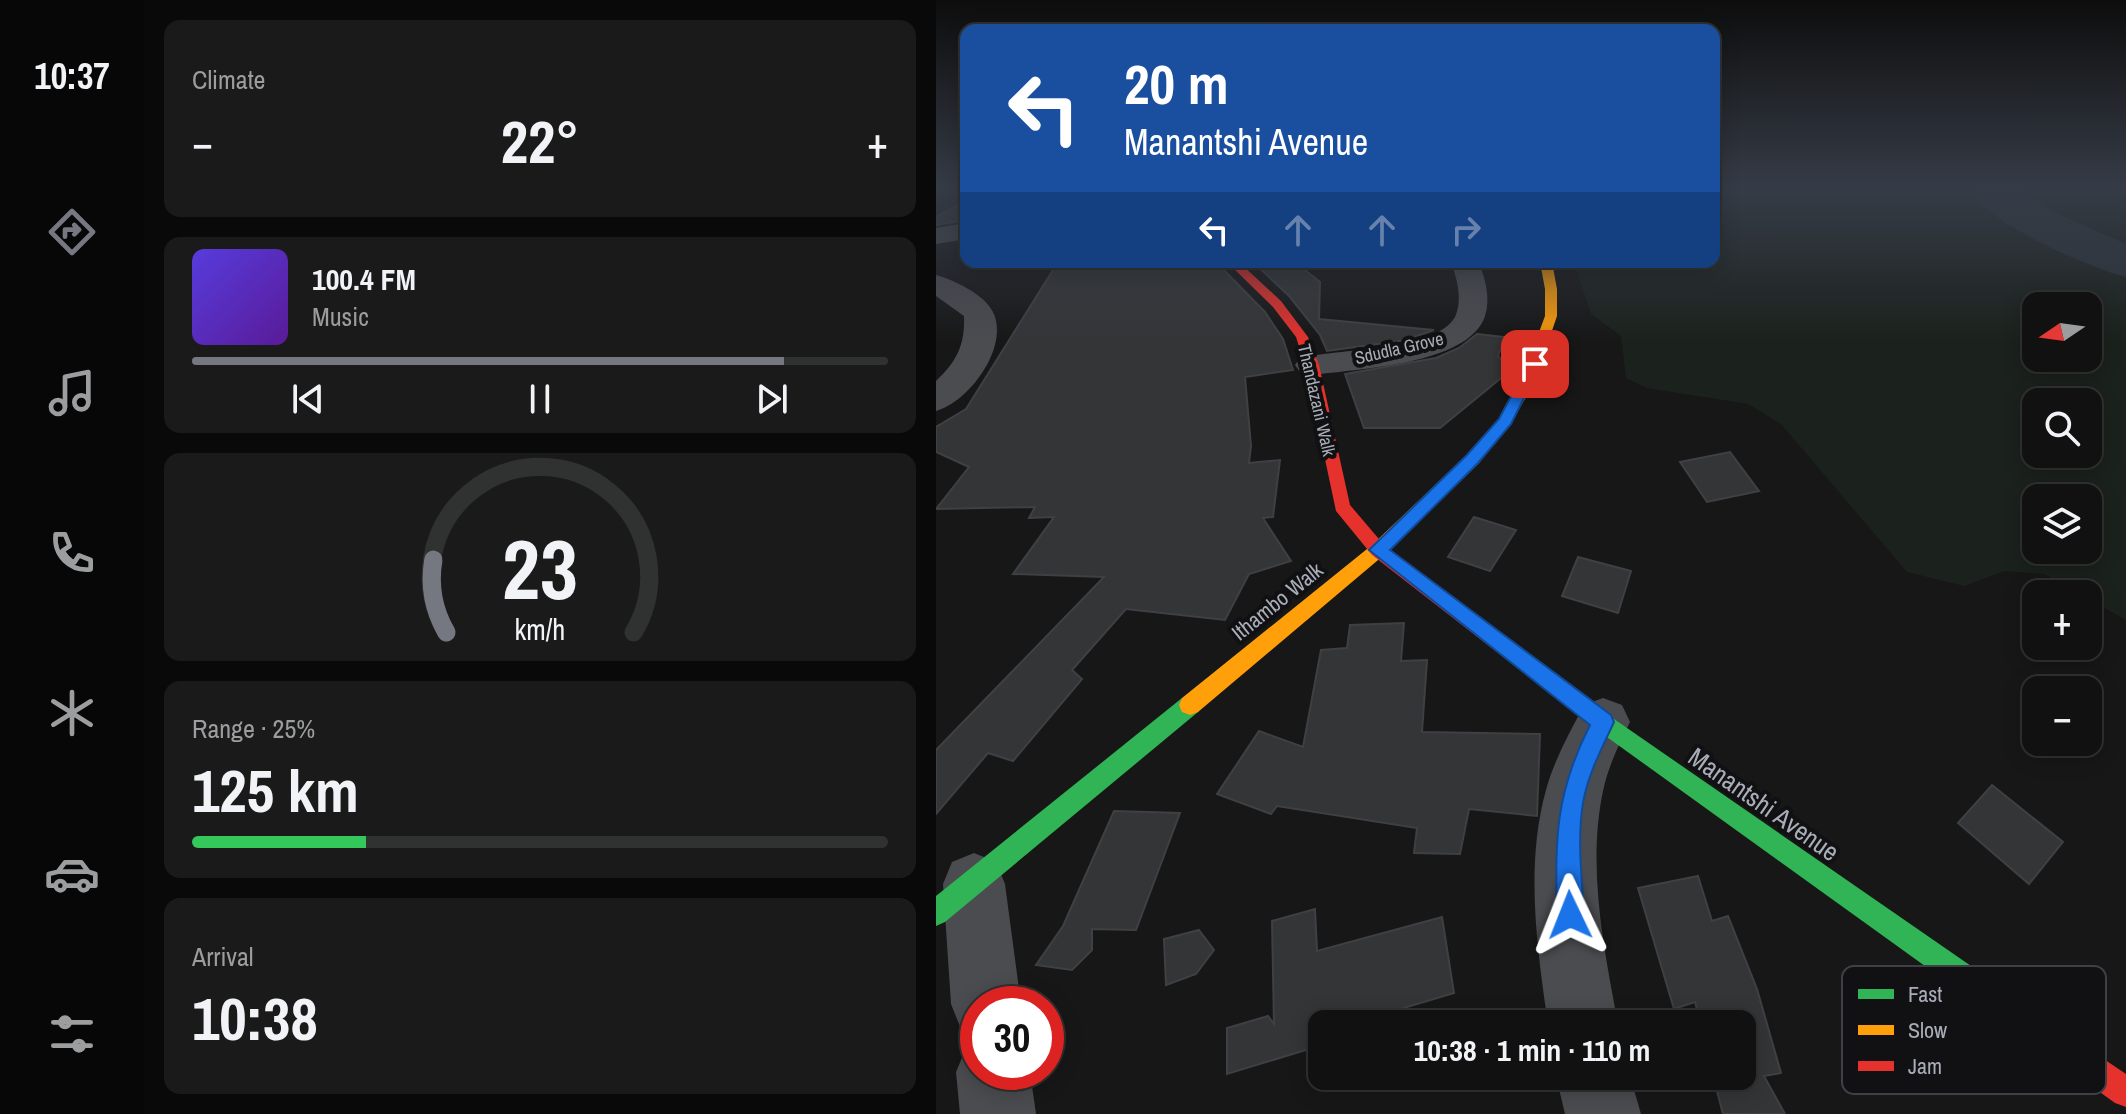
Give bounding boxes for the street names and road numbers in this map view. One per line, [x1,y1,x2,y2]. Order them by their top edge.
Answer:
street label: Sdudla Grove [1352,326,1446,370]
street label: Thandazani Walk [1292,341,1342,459]
street label: Ithambo Walk [1225,554,1330,647]
street label: Manantshi Avenue [1682,739,1846,869]

